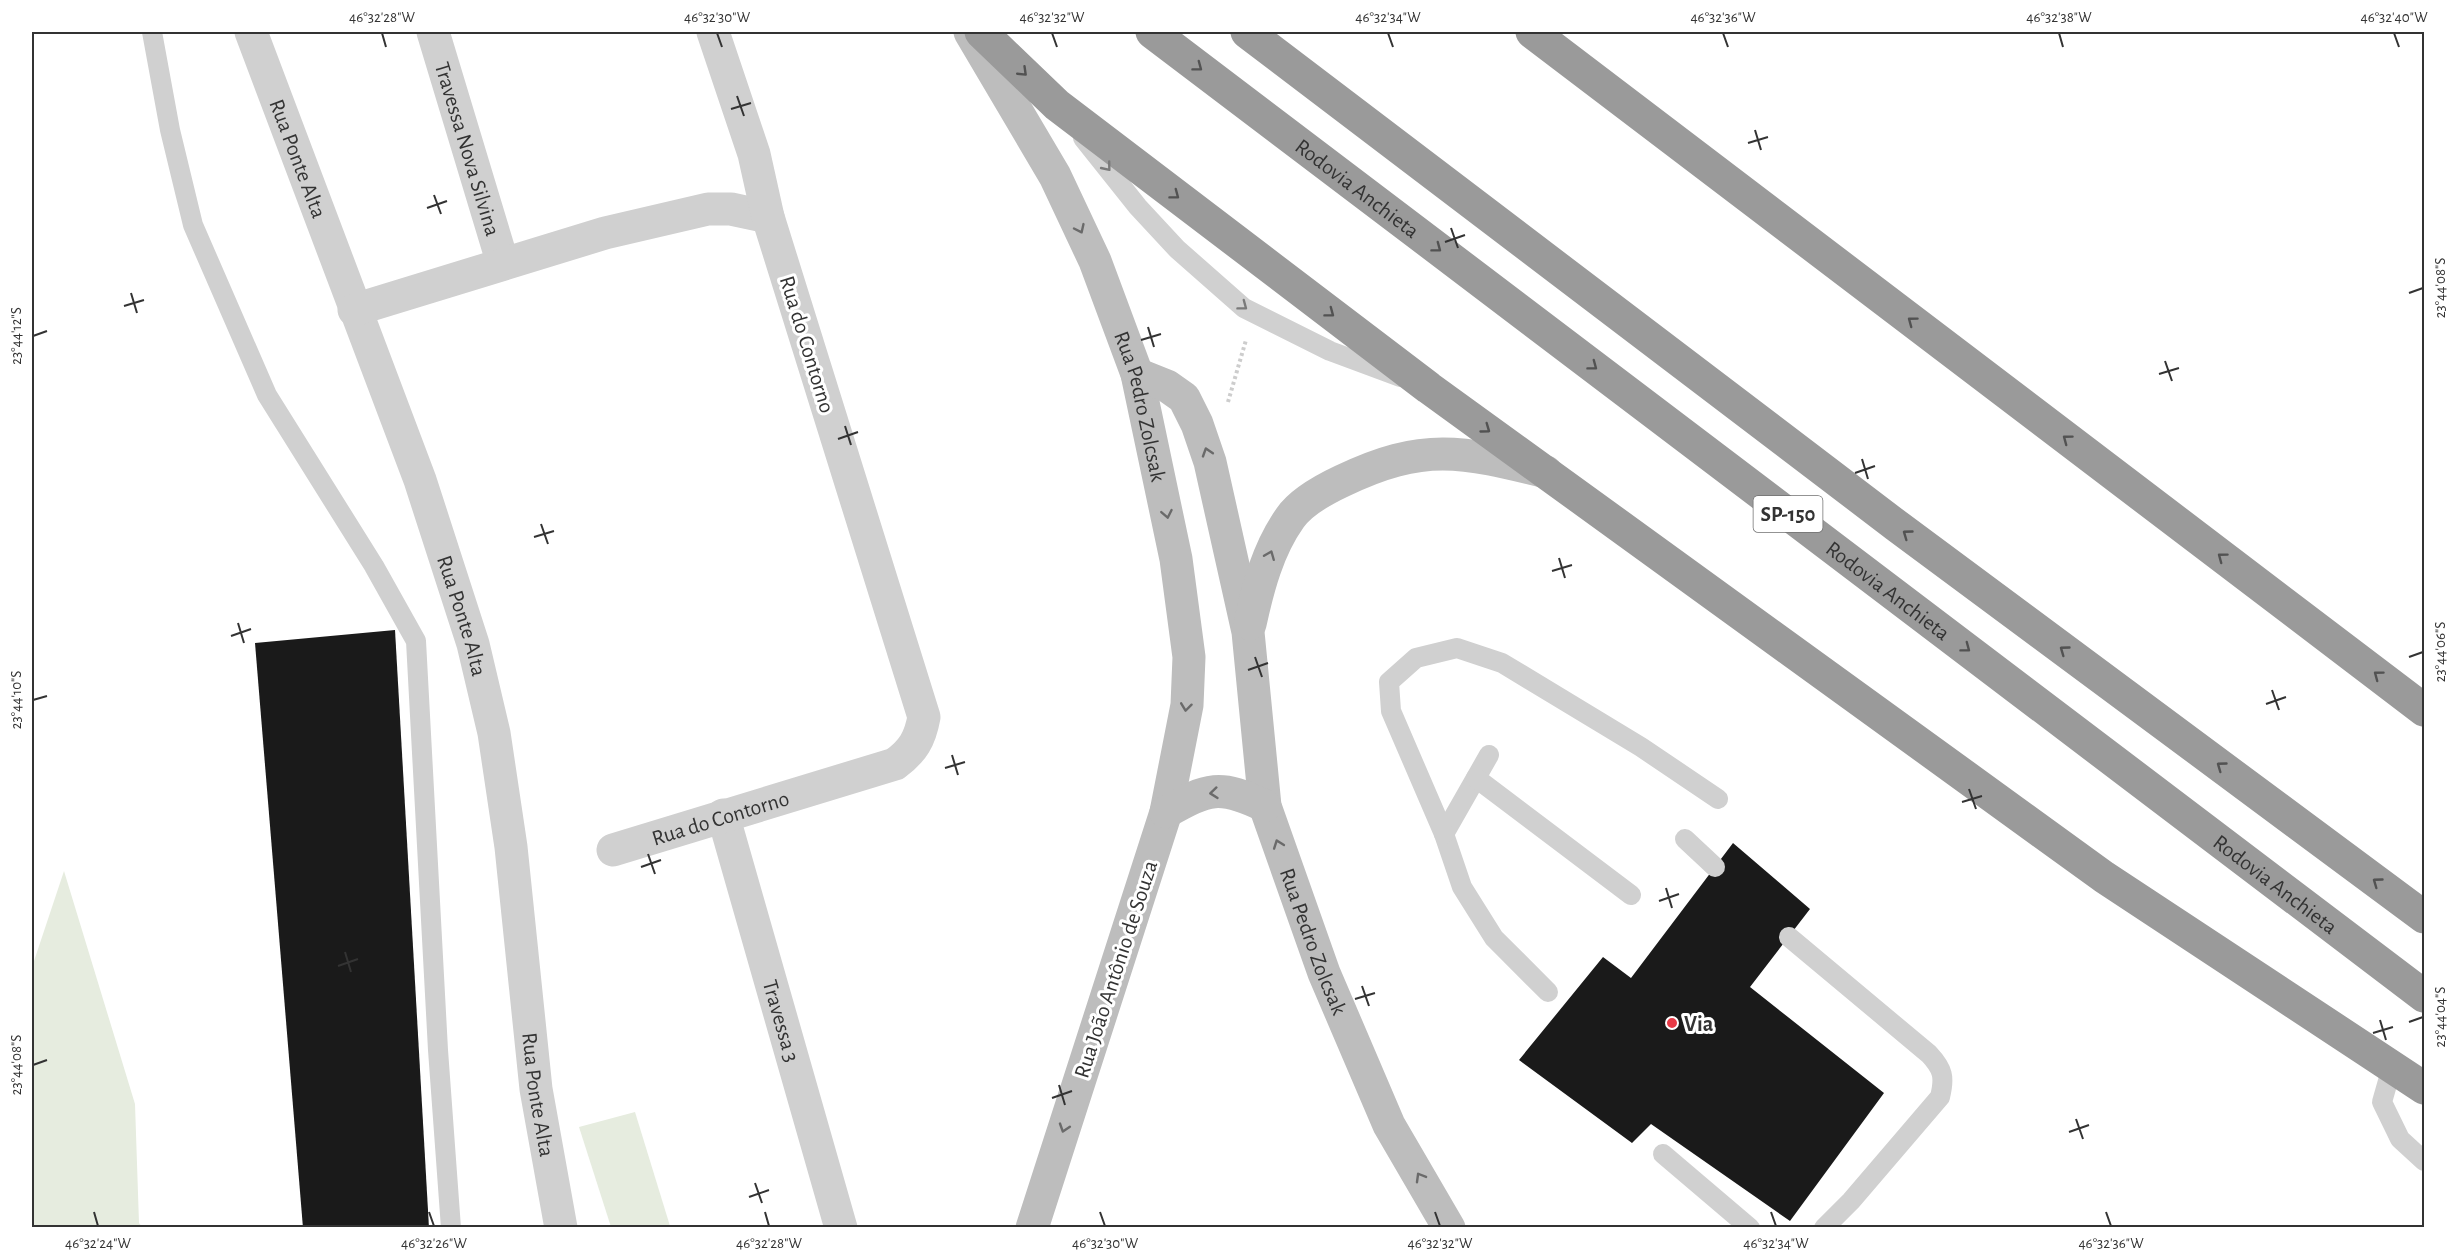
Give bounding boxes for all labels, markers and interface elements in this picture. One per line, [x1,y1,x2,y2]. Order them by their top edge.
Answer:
text: 46°32'28"W [349,10,416,25]
text: 46°32'30"W [684,10,751,25]
text: 46°32'32"W [1020,10,1085,25]
text: 46°32'34"W [1355,10,1421,25]
text: 46°32'36"W [1690,10,1756,25]
text: 46°32'38"W [2026,10,2092,25]
text: 46°32'40"W [2360,10,2428,25]
street label: Travessa Nova Silvina [431,59,504,239]
one-way arrow [1192,59,1203,70]
one-way arrow [1016,65,1027,76]
street label: Rua Ponte Alta [265,96,330,221]
street label: Rodovia Anchieta [1291,135,1423,242]
one-way arrow [1099,160,1110,171]
one-way arrow [1168,187,1179,198]
one-way arrow [1073,223,1085,234]
one-way arrow [1431,241,1442,252]
text: 23°44'08"S [2433,258,2448,318]
street label: Rua do Contorno [776,273,838,415]
one-way arrow [1236,299,1247,310]
one-way arrow [1323,305,1334,316]
text: 23°44'12"S [9,307,24,365]
one-way arrow [1908,317,1919,328]
street label: Rua Pedro Zolcsak [1110,328,1169,484]
one-way arrow [1586,358,1597,369]
one-way arrow [1480,422,1491,433]
one-way arrow [2063,436,2074,447]
one-way arrow [1201,447,1214,458]
road number: SP-150 [1754,496,1822,532]
one-way arrow [1160,508,1173,518]
one-way arrow [1903,530,1914,541]
street label: Rodovia Anchieta [1822,537,1954,645]
one-way arrow [1263,551,1275,562]
street label: Rua Ponte Alta [433,553,490,678]
one-way arrow [2218,553,2229,564]
text: 23°44'06"S [2433,622,2448,682]
one-way arrow [1959,641,1970,652]
one-way arrow [2059,646,2070,657]
text: 23°44'10"S [9,671,24,729]
one-way arrow [2374,671,2385,682]
one-way arrow [1180,702,1192,711]
one-way arrow [2216,762,2227,773]
one-way arrow [1210,786,1219,798]
street label: Rua do Contorno [649,787,792,850]
street label: Rodovia Anchieta [2209,831,2341,938]
one-way arrow [1273,839,1286,849]
street label: Rua João Antônio de Souza [1070,858,1162,1081]
street label: Rua Pedro Zolcsak [1276,865,1350,1018]
one-way arrow [2373,878,2384,889]
street label: Travessa 3 [759,977,803,1065]
text: 23°44'04"S [2433,987,2448,1047]
place label: Via [1684,1013,1714,1035]
marker: Via [1665,1016,1679,1030]
street label: Rua Ponte Alta [518,1032,558,1158]
text: 23°44'08"S [9,1035,24,1095]
one-way arrow [1059,1122,1071,1133]
one-way arrow [1415,1173,1427,1183]
text: 46°32'24"W [65,1236,132,1251]
text: 46°32'26"W [401,1236,468,1251]
text: 46°32'28"W [736,1236,803,1251]
text: 46°32'30"W [1072,1236,1139,1251]
text: 46°32'32"W [1408,1236,1473,1251]
text: 46°32'34"W [1743,1236,1809,1251]
text: 46°32'36"W [2078,1236,2144,1251]

